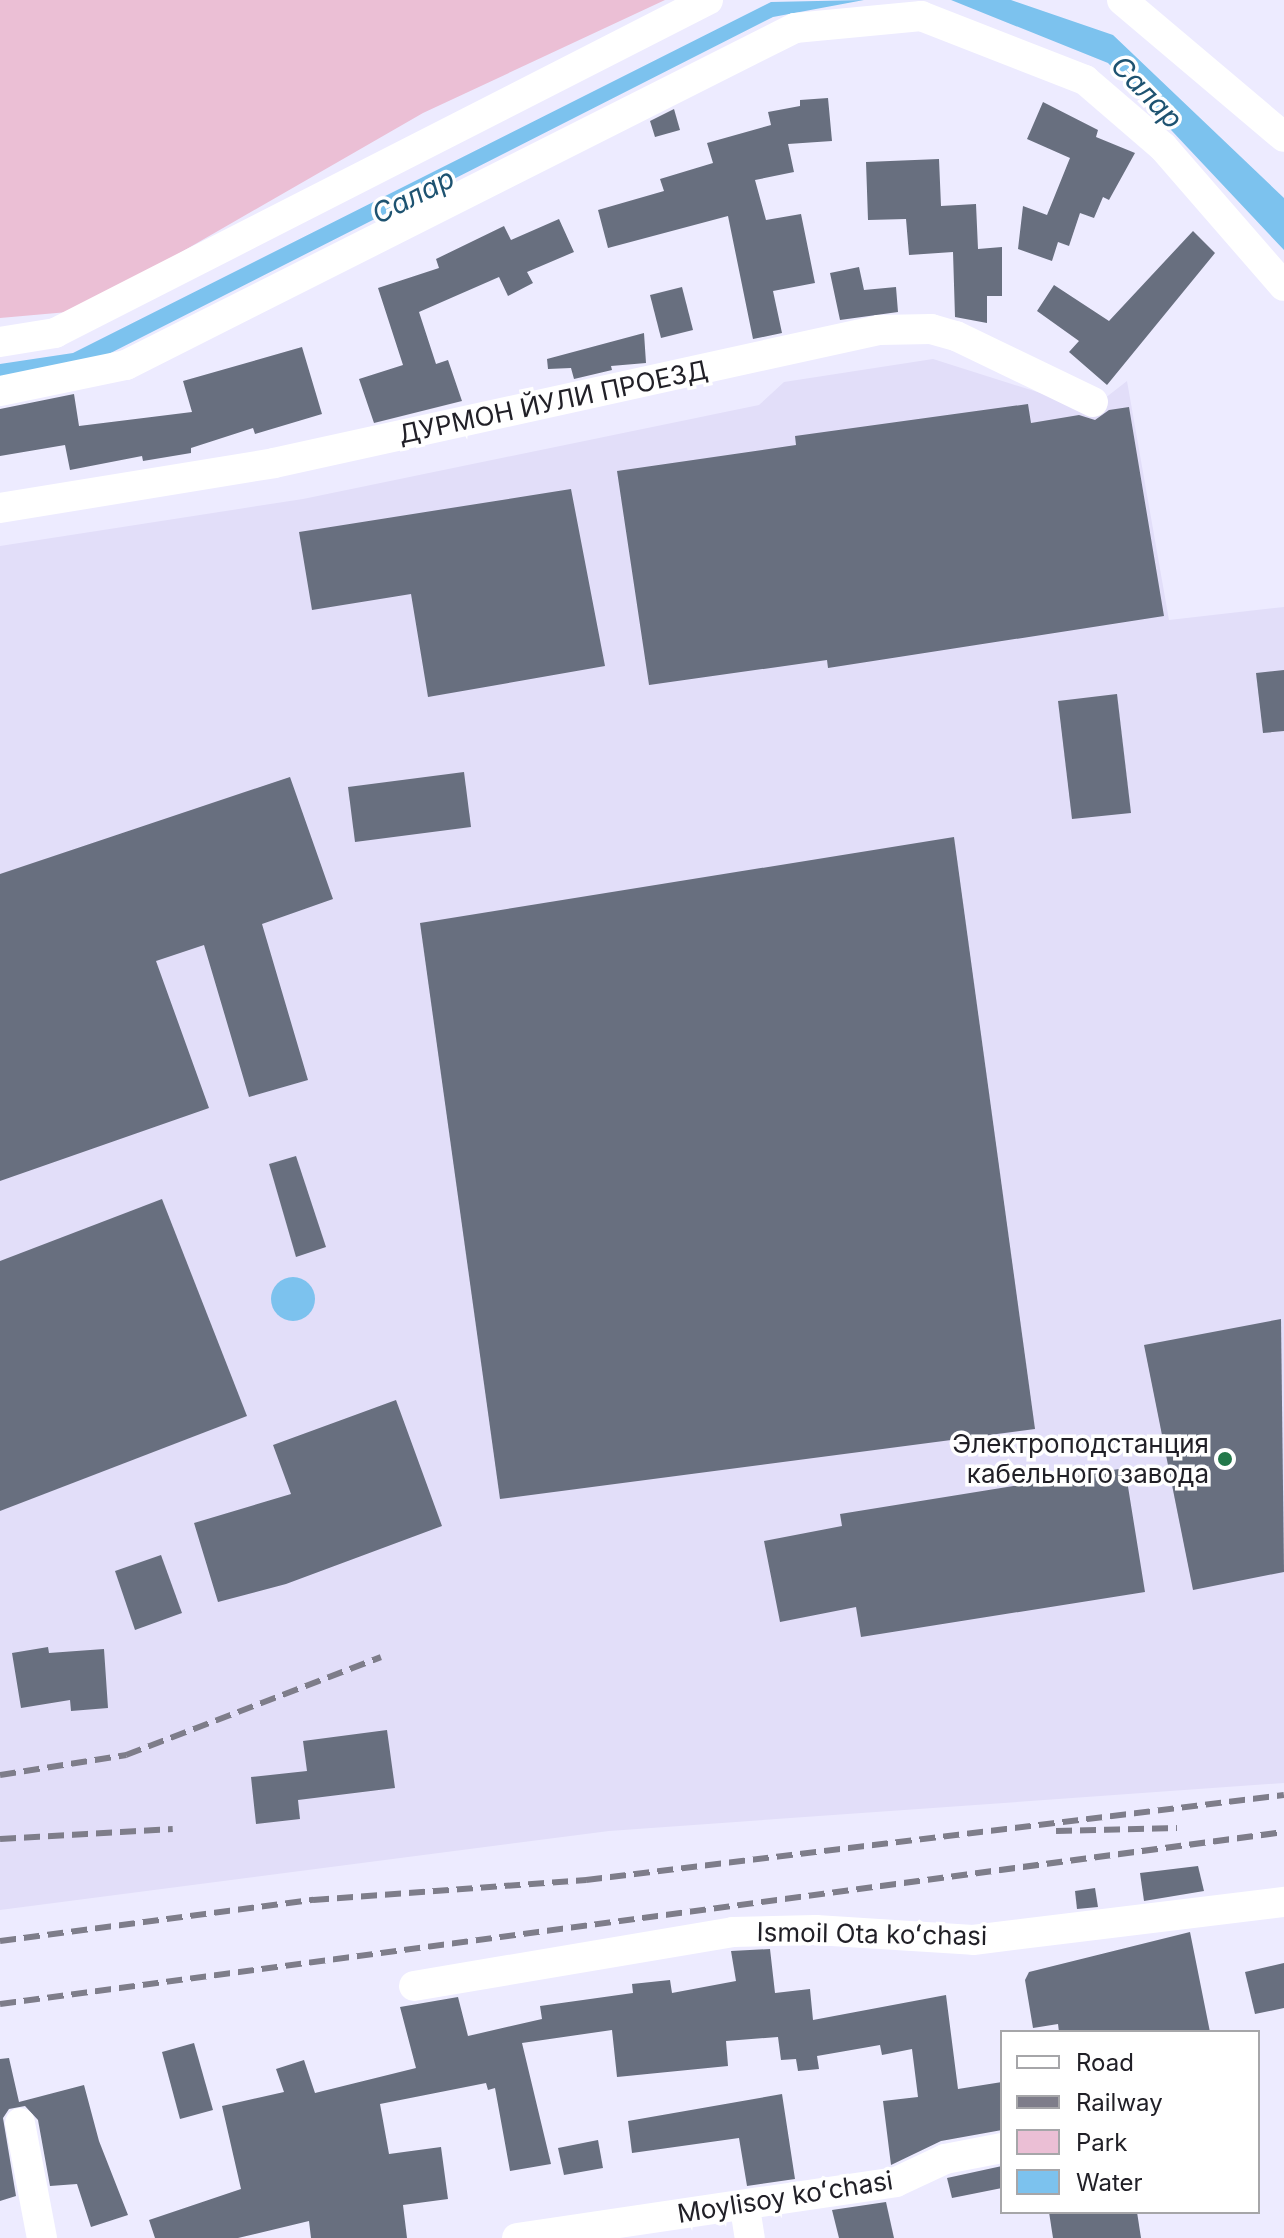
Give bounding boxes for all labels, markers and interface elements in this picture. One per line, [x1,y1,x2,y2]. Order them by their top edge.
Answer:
water label: Салар [1104,49,1190,135]
water label: Салар [366,161,460,231]
street label: ДУРМОН ЙУЛИ ПРОЕЗД [396,354,710,450]
place label: Электроподстанция кабельного завода [952,1428,1209,1490]
marker: Электроподстанция кабельного завода [1216,1450,1234,1468]
street label: Ismoil Ota koʻchasi [756,1916,988,1952]
legend [1000,2030,1260,2214]
text: Road [1076,2048,1134,2077]
text: Railway [1076,2088,1163,2117]
text: Park [1076,2128,1127,2157]
street label: Moylisoy koʻchasi [675,2165,895,2229]
text: Water [1076,2168,1143,2197]

